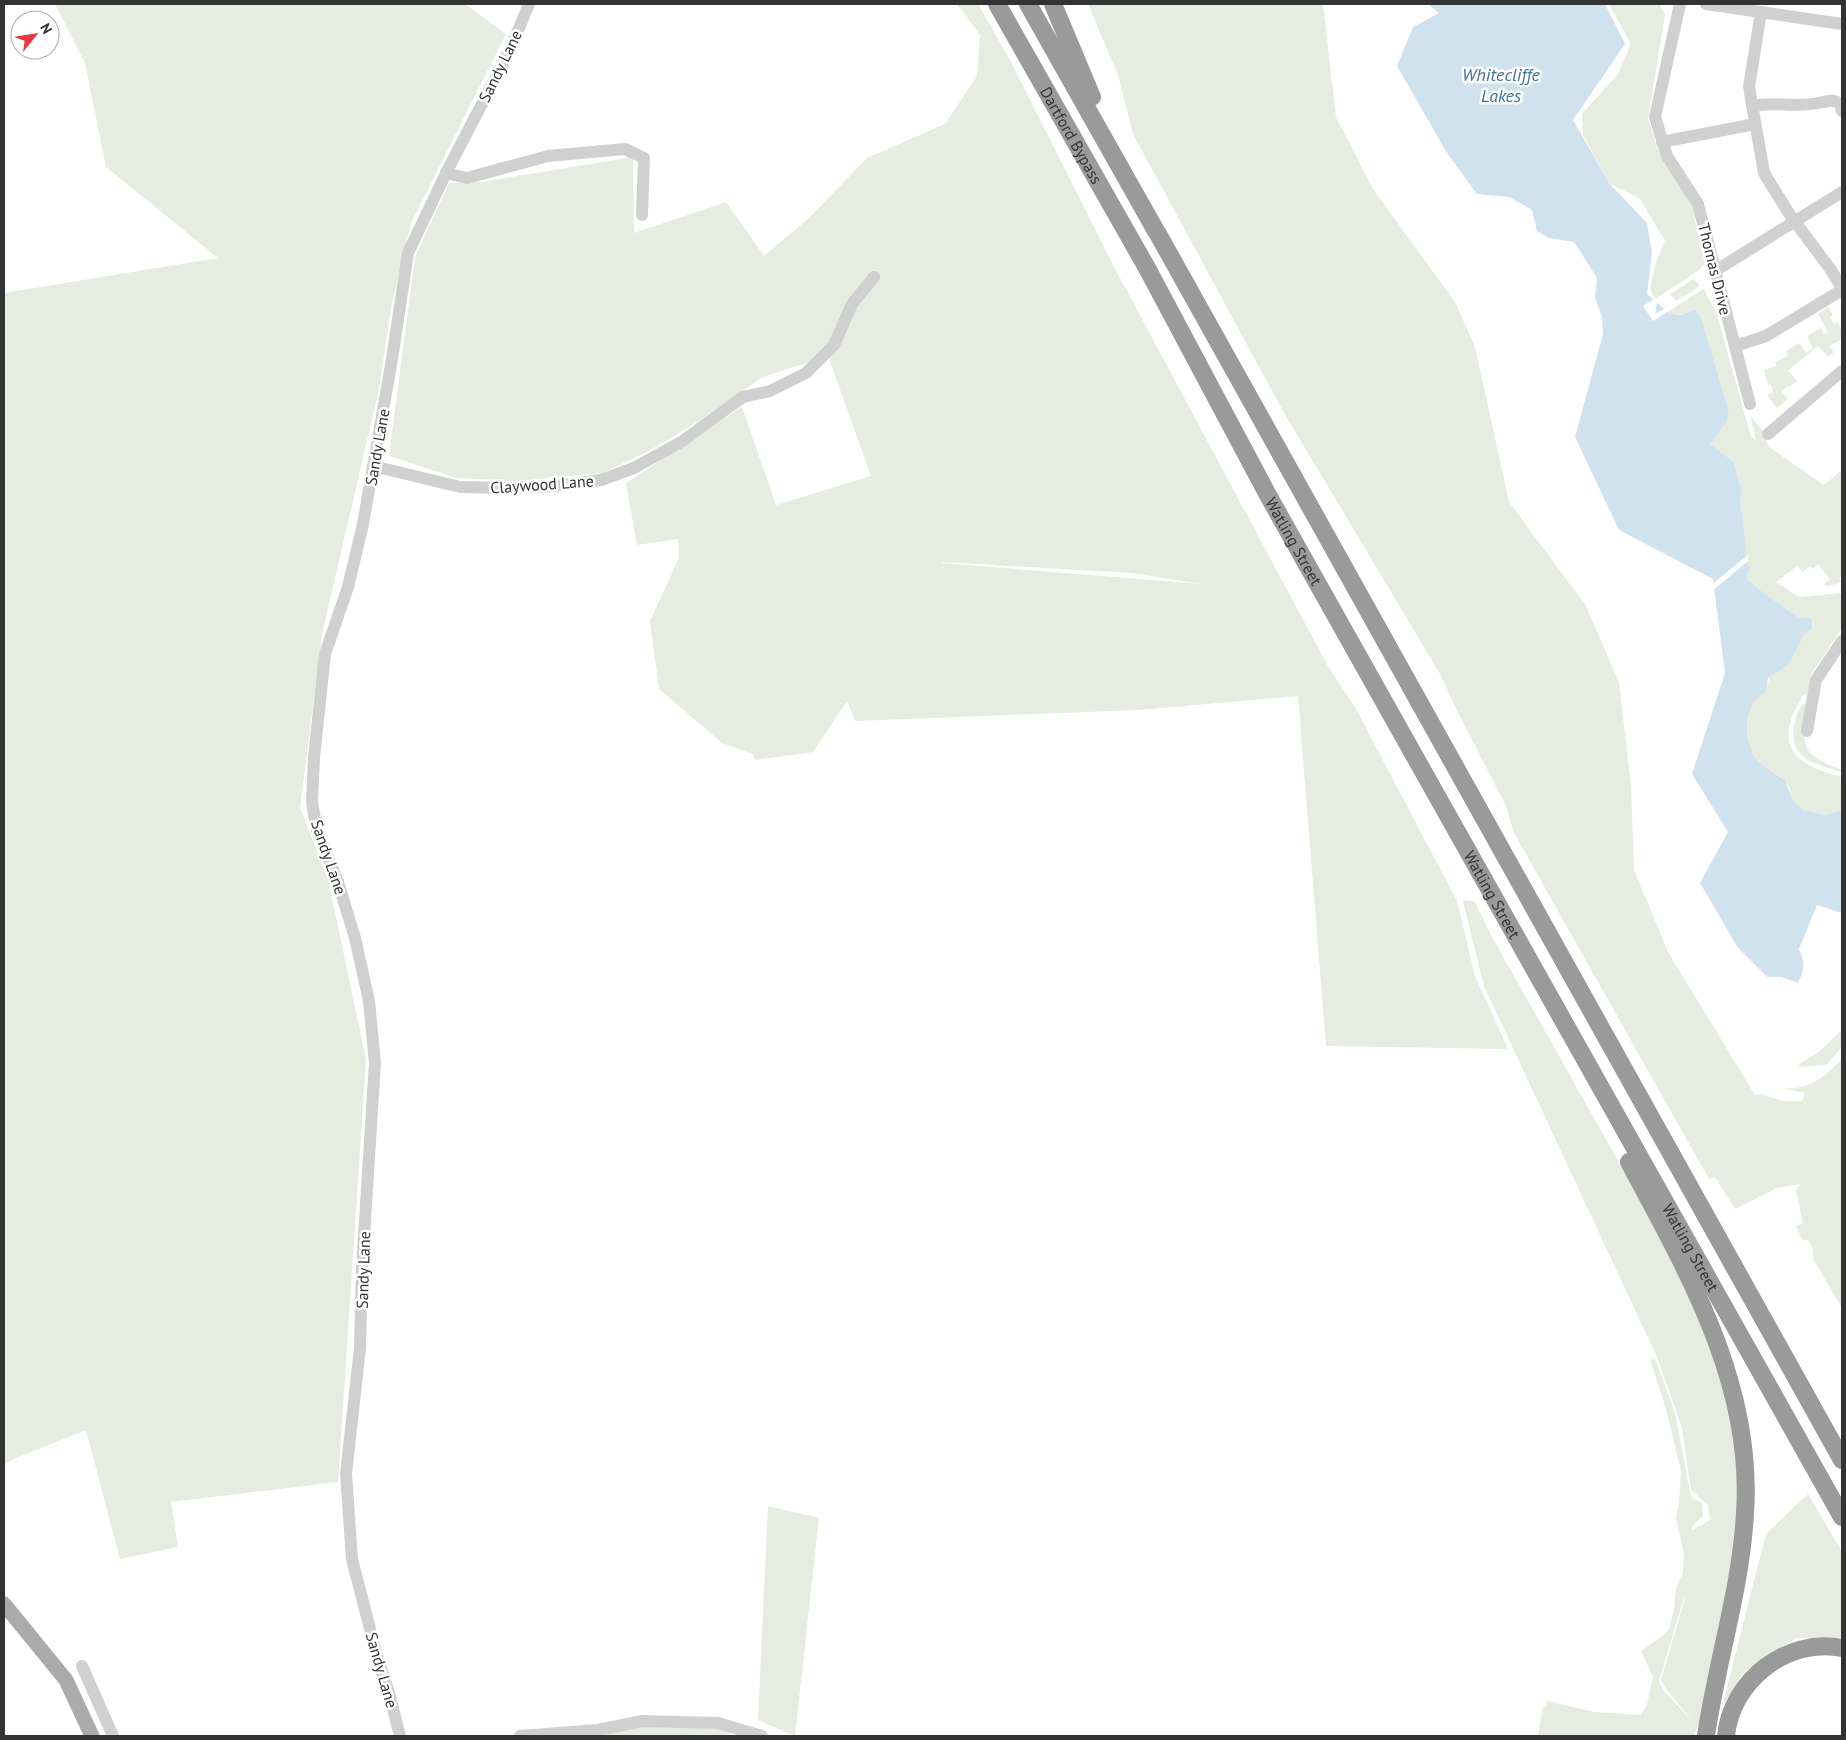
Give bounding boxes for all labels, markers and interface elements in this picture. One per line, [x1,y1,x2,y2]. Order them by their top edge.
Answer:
north arrow [10,10,60,60]
text: N [36,20,56,37]
street label: Sandy Lane [474,27,526,105]
water label: Whitecliffe Lakes [1462,63,1541,107]
street label: Dartford Bypass [1036,83,1107,188]
street label: Thomas Drive [1694,221,1736,317]
street label: Sandy Lane [360,407,394,487]
street label: Claywood Lane [490,470,594,498]
street label: Watling Street [1261,494,1327,589]
street label: Sandy Lane [307,817,351,897]
street label: Watling Street [1460,847,1525,942]
street label: Watling Street [1658,1200,1724,1295]
street label: Sandy Lane [352,1231,374,1309]
street label: Sandy Lane [362,1630,402,1710]

